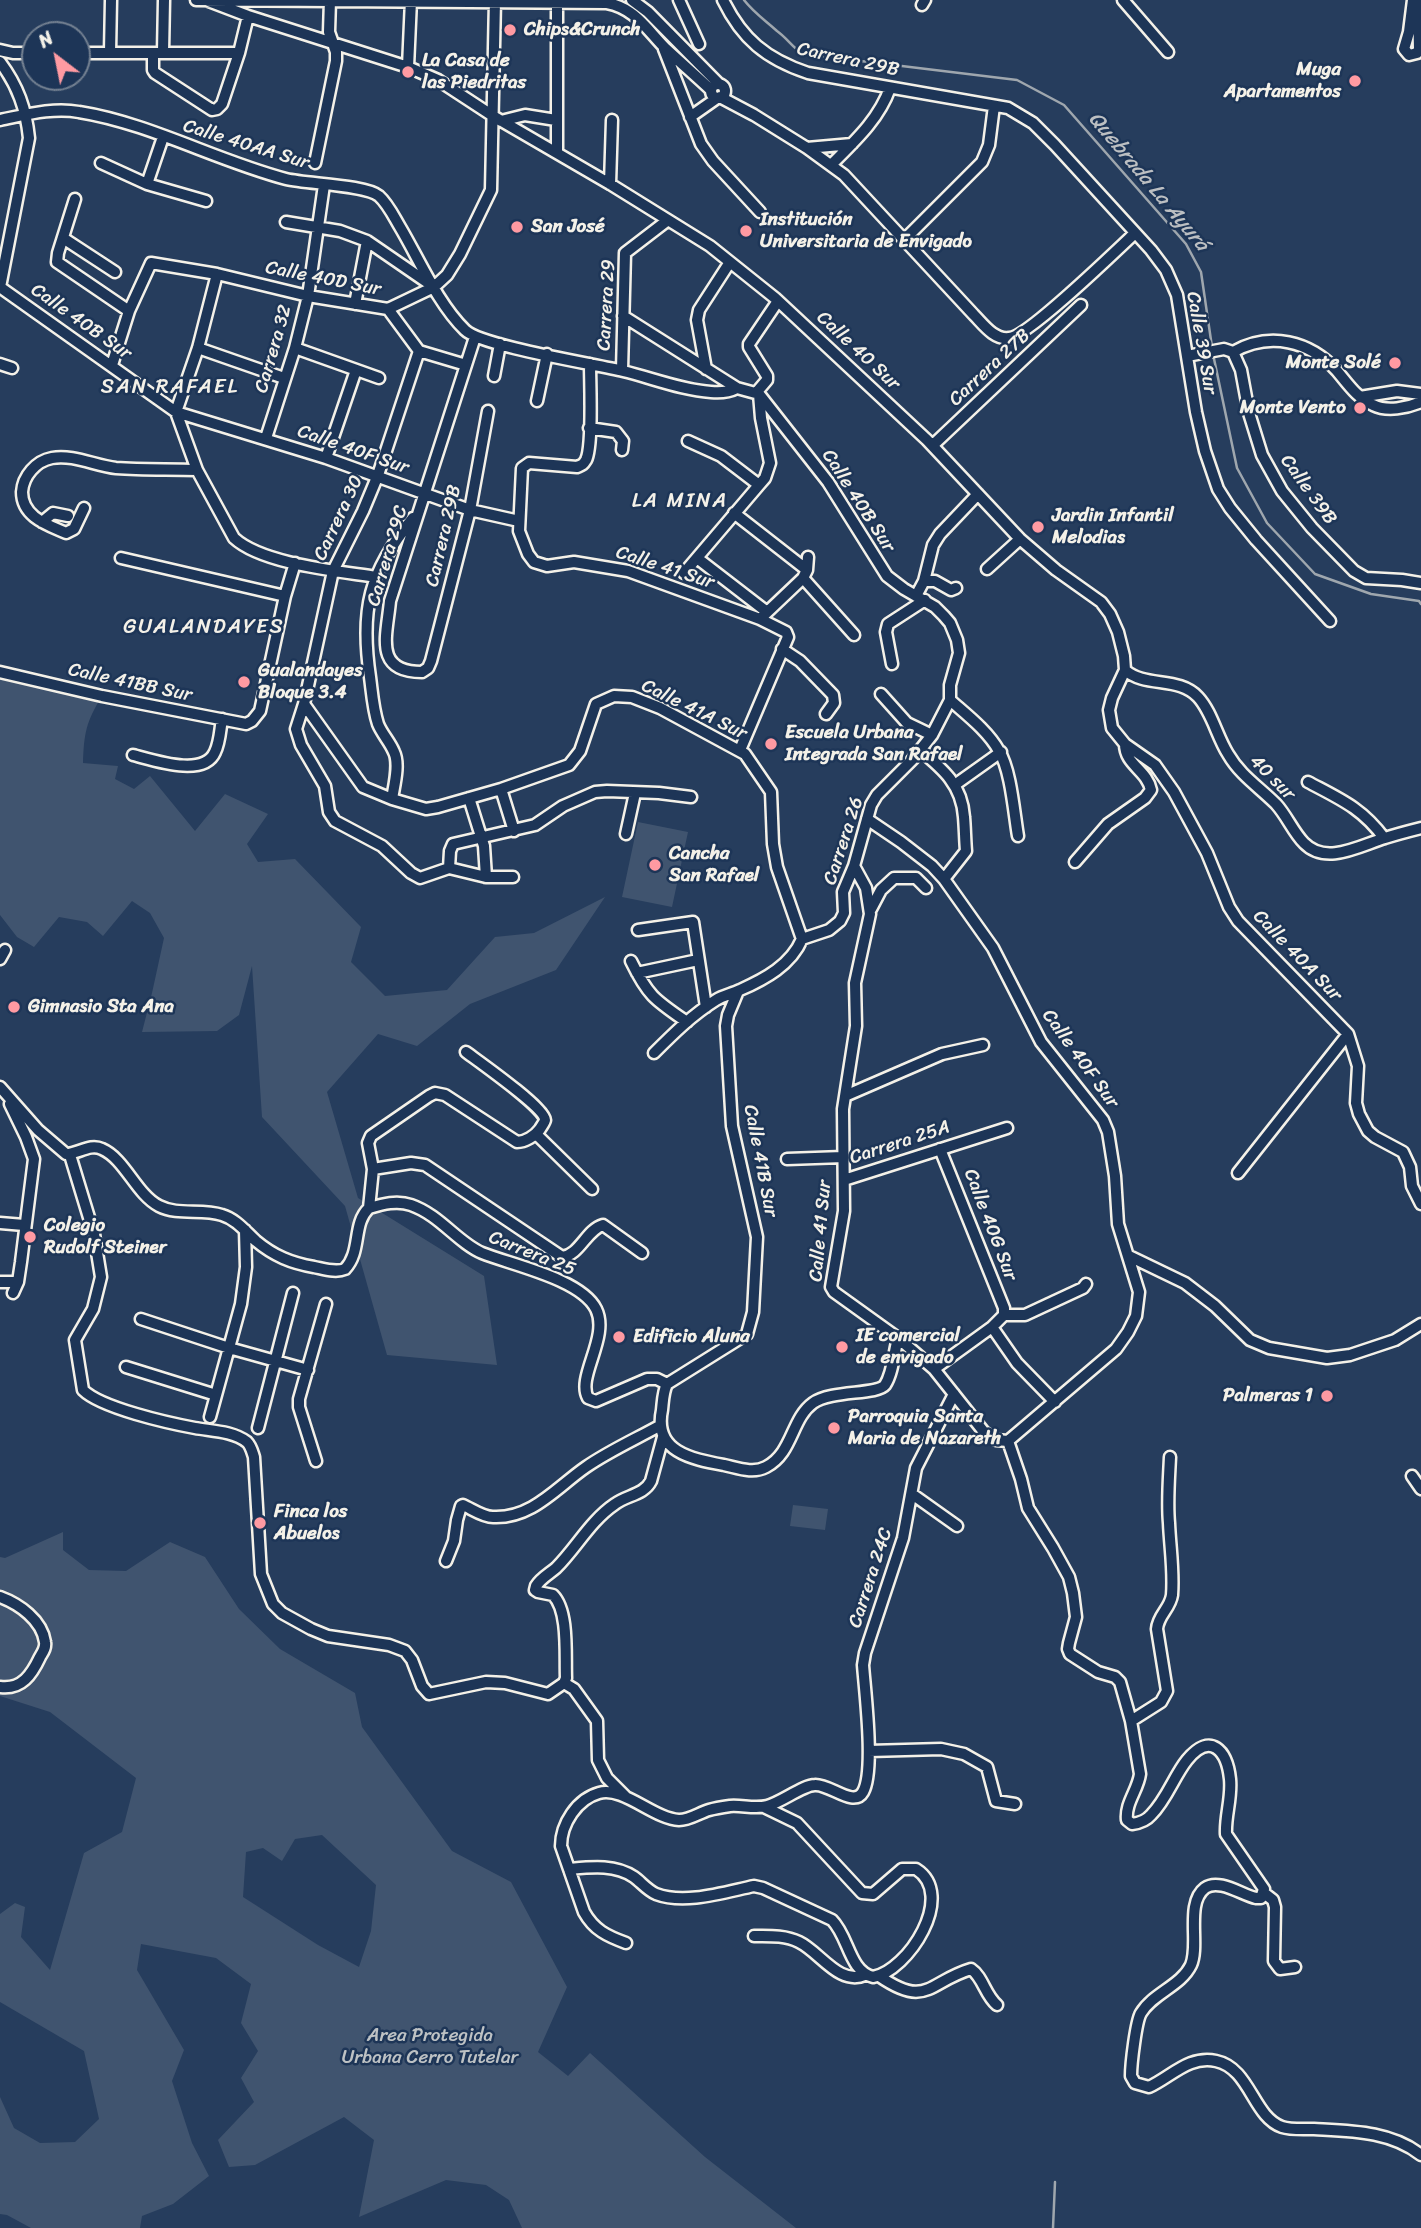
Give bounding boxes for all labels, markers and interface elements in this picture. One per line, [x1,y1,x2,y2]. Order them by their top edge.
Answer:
place label: Chips&Crunch [524,19,640,41]
north arrow [21,21,91,91]
text: N [31,22,60,57]
marker: Chips&Crunch [502,22,518,38]
street label: Carrera 29B [795,38,901,82]
place label: La Casa de las Piedritas [422,50,526,94]
place label: Muga Apartamentos [1224,59,1341,103]
marker: La Casa de las Piedritas [400,64,416,80]
marker: Muga Apartamentos [1347,73,1363,89]
water label: Quebrada La Ayurá [1082,107,1214,257]
street label: Calle 40AA Sur [180,115,312,175]
place label: Institución Universitaria de Envigado [760,209,972,253]
place label: San José [531,216,605,238]
marker: San José [509,219,525,235]
marker: Institución Universitaria de Envigado [738,223,754,239]
street label: Calle 40D Sur [263,257,383,301]
street label: Carrera 29 [593,259,621,351]
street label: Calle 40B Sur [26,279,136,365]
street label: Calle 39 Sur [1181,290,1221,396]
street label: Carrera 32 [251,302,297,396]
street label: Calle 40 Sur [812,307,904,395]
street label: Carrera 27B [945,325,1035,411]
place label: Monte Solé [1286,352,1381,374]
marker: Monte Solé [1387,355,1403,371]
district label: SAN RAFAEL [101,375,239,401]
place label: Monte Vento [1240,397,1346,419]
marker: Monte Vento [1352,400,1368,416]
street label: Calle 40F Sur [294,420,412,480]
street label: Calle 40B Sur [816,445,900,557]
street label: Calle 39B [1275,451,1341,529]
street label: Carrera 30 [309,472,369,564]
street label: Carrera 29B [421,483,467,589]
district label: LA MINA [632,489,728,515]
street label: Carrera 29C [363,503,413,609]
place label: Jardin Infantil Melodias [1052,505,1174,549]
marker: Jardin Infantil Melodias [1030,519,1046,535]
street label: Calle 41 Sur [613,541,717,595]
district label: GUALANDAYES [125,615,283,641]
street label: Calle 41BB Sur [66,659,194,707]
place label: Gualandayes Bloque 3.4 [258,660,363,704]
marker: Gualandayes Bloque 3.4 [236,674,252,690]
street label: Calle 41A Sur [638,675,750,745]
place label: Escuela Urbana Integrada San Rafael [785,722,962,766]
marker: Escuela Urbana Integrada San Rafael [763,736,779,752]
street label: 40 sur [1244,750,1300,806]
street label: Carrera 26 [819,794,869,888]
place label: Cancha San Rafael [669,843,759,887]
marker: Cancha San Rafael [647,857,663,873]
street label: Calle 40A Sur [1248,906,1346,1006]
place label: Gimnasio Sta Ana [28,996,174,1018]
marker: Gimnasio Sta Ana [6,999,22,1015]
street label: Calle 40F Sur [1037,1005,1123,1113]
street label: Calle 41B Sur [738,1103,782,1219]
street label: Carrera 25A [847,1116,953,1170]
street label: Calle 40G Sur [958,1166,1022,1284]
street label: Calle 41 Sur [805,1179,837,1283]
place label: Colegio Rudolf Steiner [44,1215,166,1259]
street label: Carrera 25 [485,1226,579,1282]
marker: Colegio Rudolf Steiner [22,1229,38,1245]
place label: IE comercial de envigado [856,1325,960,1369]
place label: Edificio Aluna [633,1326,750,1348]
marker: Edificio Aluna [611,1329,627,1345]
marker: IE comercial de envigado [834,1339,850,1355]
place label: Palmeras 1 [1223,1385,1313,1407]
marker: Palmeras 1 [1319,1388,1335,1404]
place label: Parroquia Santa Maria de Nazareth [848,1406,1001,1450]
marker: Parroquia Santa Maria de Nazareth [826,1420,842,1436]
place label: Finca los Abuelos [274,1501,348,1545]
marker: Finca los Abuelos [252,1515,268,1531]
street label: Carrera 24C [844,1525,898,1631]
park label: Area Protegida Urbana Cerro Tutelar [342,2025,518,2069]

